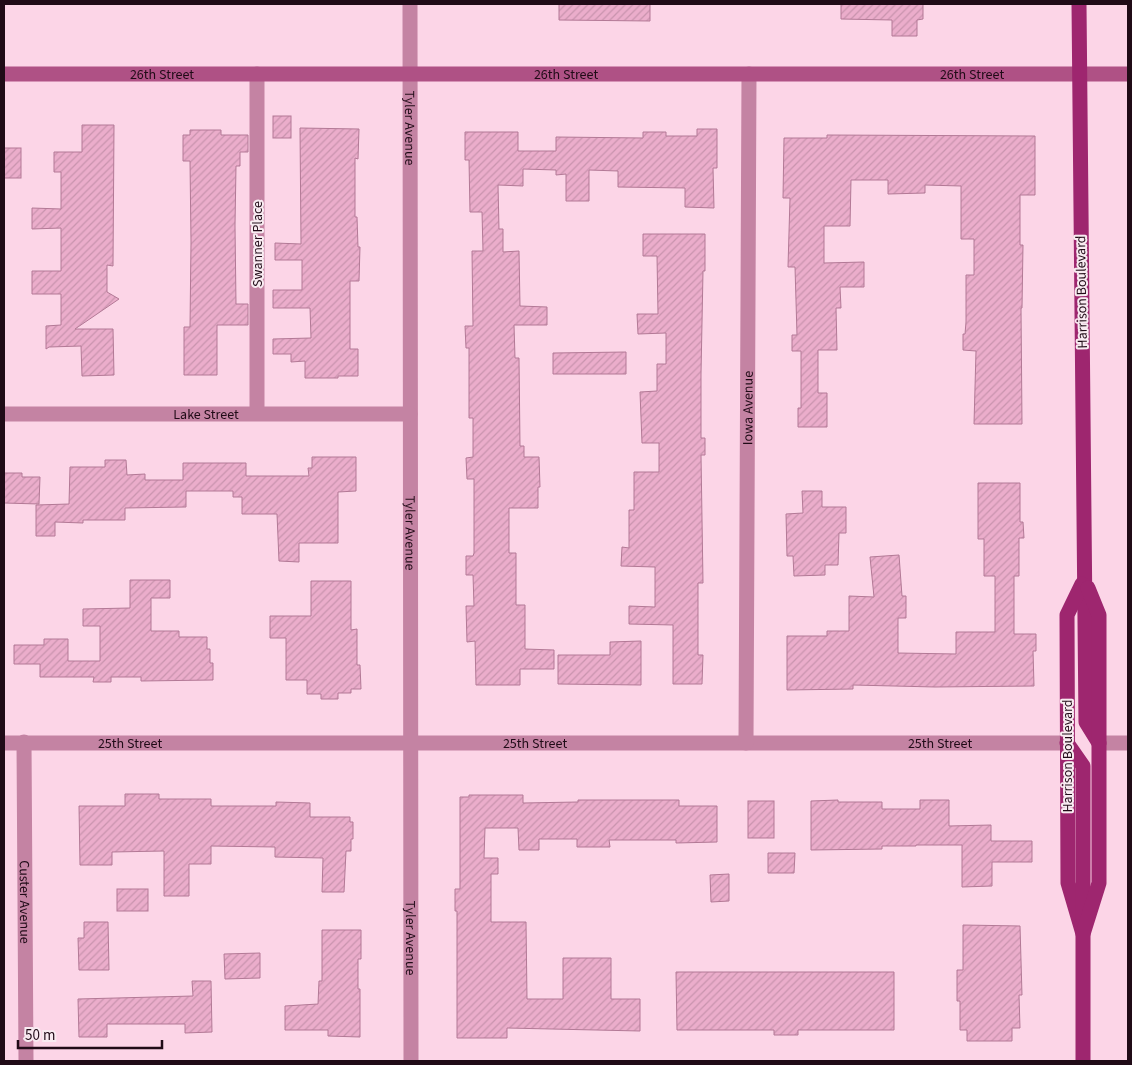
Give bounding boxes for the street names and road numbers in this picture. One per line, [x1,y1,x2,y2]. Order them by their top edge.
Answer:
street label: 26th Street [130,65,194,85]
street label: 26th Street [534,65,598,85]
street label: 26th Street [940,65,1004,85]
street label: Tyler Avenue [399,90,419,166]
street label: Swanner Place [248,201,268,287]
street label: Harrison Boulevard [1071,235,1093,349]
street label: Iowa Avenue [738,371,759,445]
street label: Lake Street [173,405,239,425]
street label: Tyler Avenue [399,495,420,571]
street label: Harrison Boulevard [1058,699,1078,813]
street label: 25th Street [98,734,162,754]
street label: 25th Street [503,734,567,754]
street label: 25th Street [908,734,972,754]
street label: Custer Avenue [14,860,34,944]
street label: Tyler Avenue [400,900,420,976]

